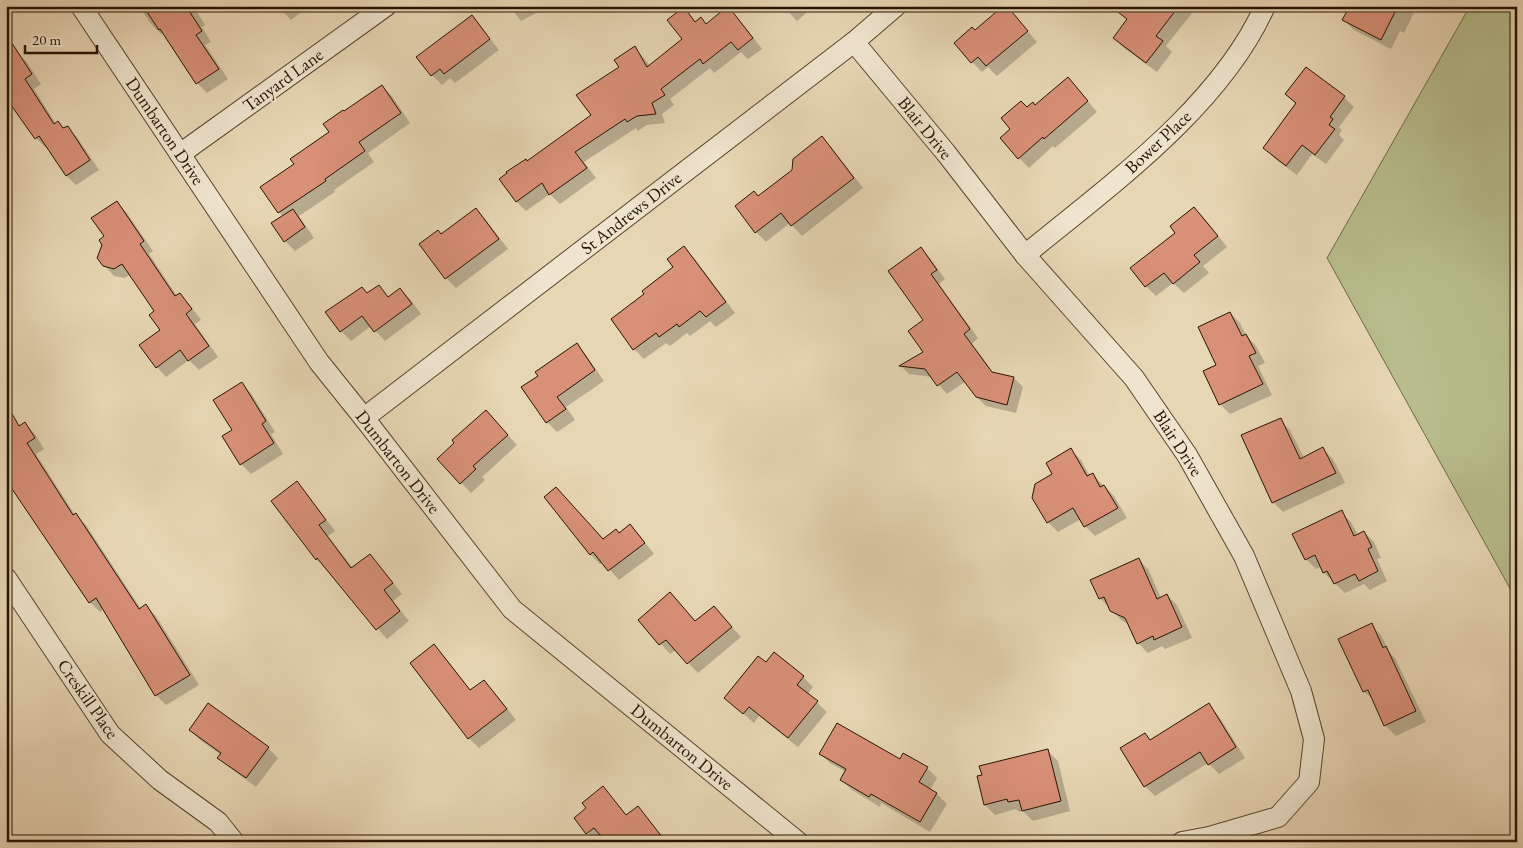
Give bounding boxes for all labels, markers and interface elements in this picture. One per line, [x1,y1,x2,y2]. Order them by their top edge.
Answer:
scale bar [25,22,98,54]
text: 20 m [32,30,61,49]
street label: Tanyard Lane [238,43,327,116]
street label: Dumbarton Drive [121,72,210,189]
street label: Blair Drive [893,91,958,164]
street label: Bower Place [1119,105,1196,178]
street label: St Andrews Drive [576,166,686,259]
street label: Dumbarton Drive [351,405,446,518]
street label: Blair Drive [1148,405,1208,480]
street label: Creskill Place [53,654,124,743]
street label: Dumbarton Drive [626,698,738,795]

